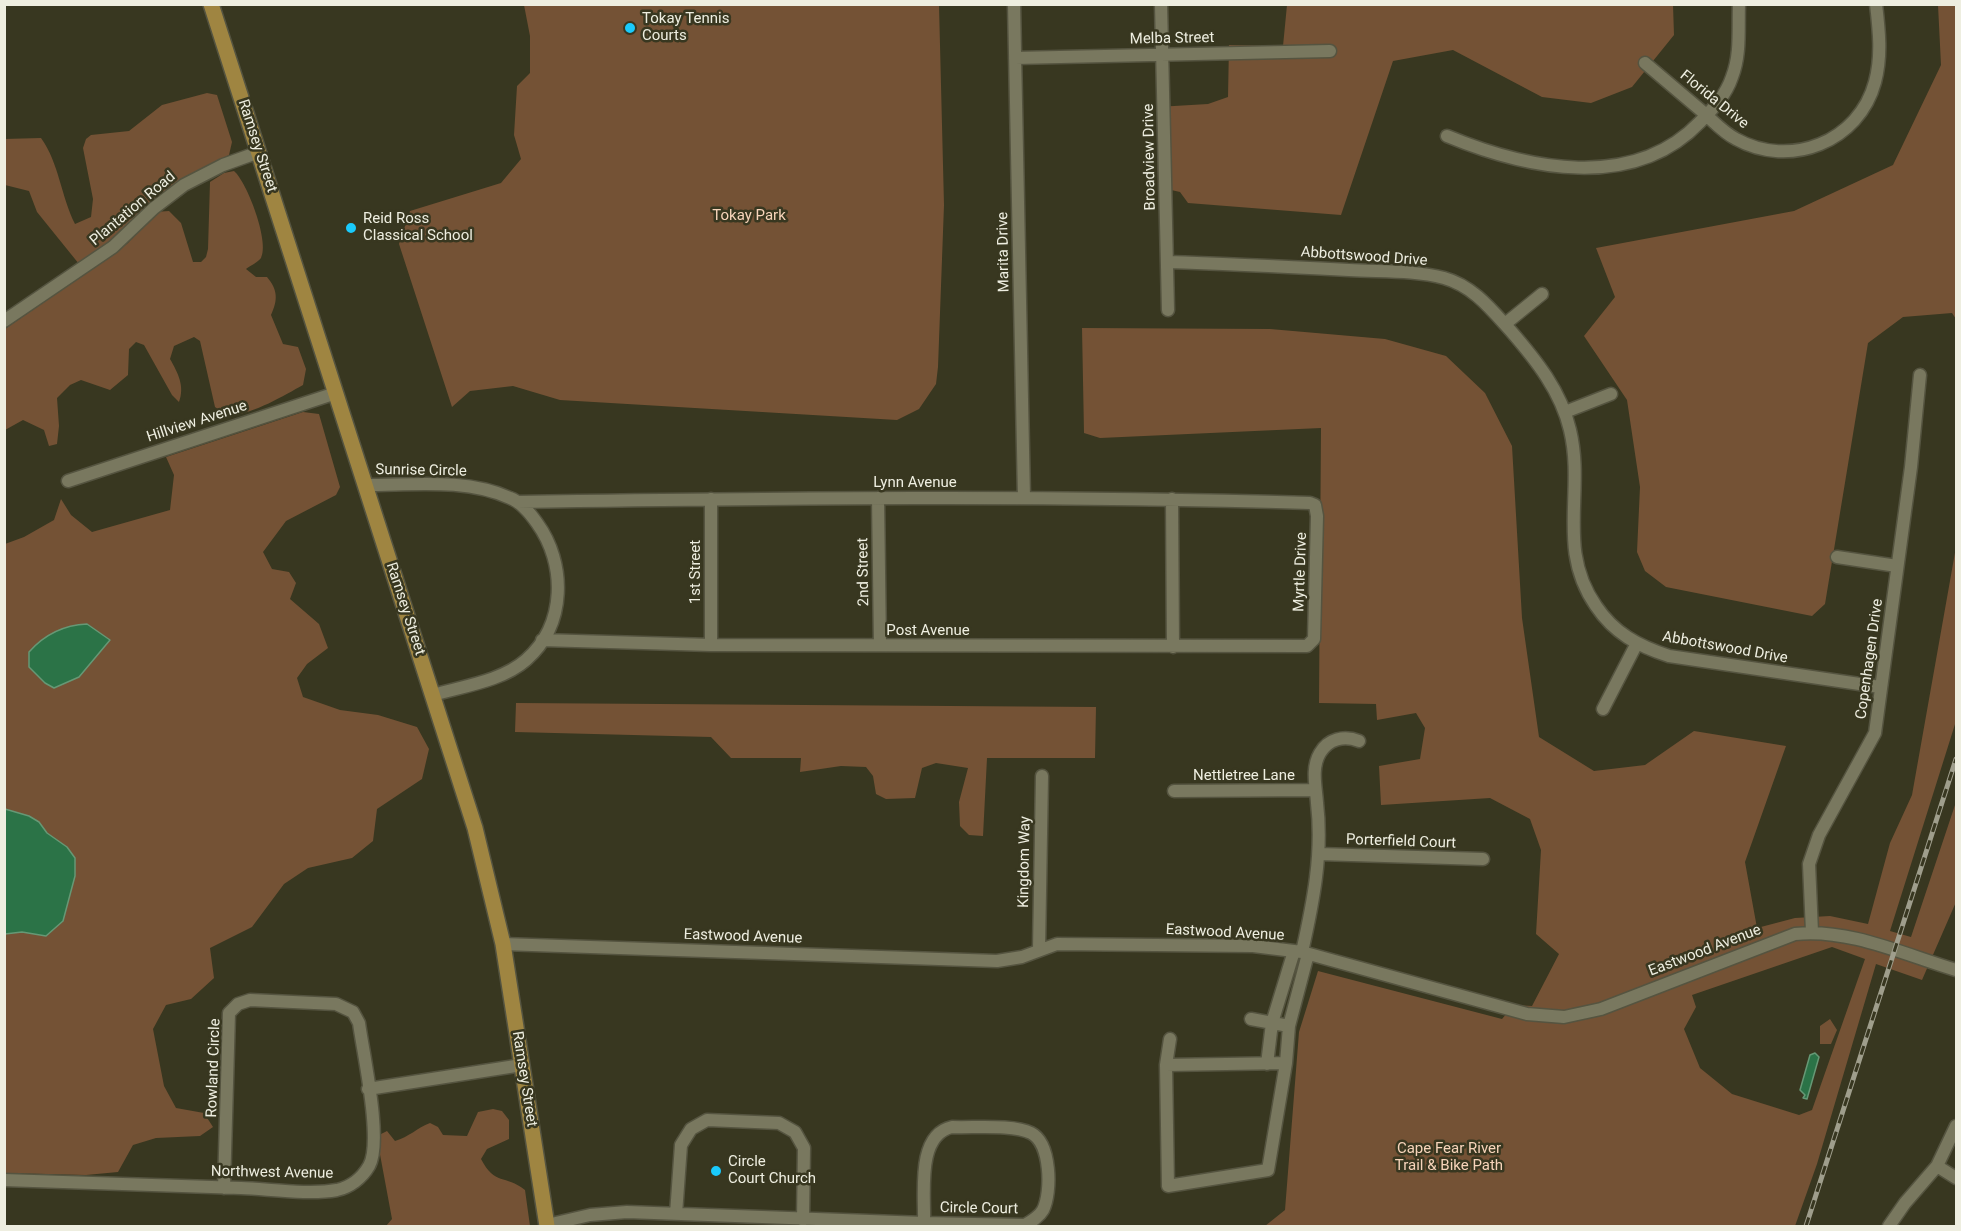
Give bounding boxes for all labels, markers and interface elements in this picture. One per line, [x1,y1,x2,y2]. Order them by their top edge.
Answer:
place label: Tokay Tennis Courts [642,10,729,45]
marker: Tokay Tennis Courts [623,21,637,35]
street label: Melba Street [1130,29,1214,49]
street label: Florida Drive [1676,67,1752,133]
street label: Ramsey Street [234,97,280,195]
street label: Broadview Drive [1140,103,1160,211]
street label: Plantation Road [87,168,179,250]
park label: Tokay Park [712,207,786,225]
place label: Reid Ross Classical School [363,210,473,245]
street label: Marita Drive [994,212,1014,292]
marker: Reid Ross Classical School [344,221,358,235]
street label: Abbottswood Drive [1300,244,1428,270]
street label: Hillview Avenue [145,397,249,447]
street label: Sunrise Circle [375,461,467,481]
street label: Lynn Avenue [873,474,957,492]
street label: Myrtle Drive [1291,532,1311,612]
street label: 2nd Street [854,538,874,606]
street label: 1st Street [687,540,705,604]
street label: Ramsey Street [382,560,428,658]
street label: Copenhagen Drive [1853,598,1887,720]
street label: Post Avenue [886,622,970,640]
street label: Abbottswood Drive [1661,628,1789,668]
street label: Nettletree Lane [1193,767,1295,785]
street label: Kingdom Way [1015,816,1035,908]
street label: Porterfield Court [1346,831,1456,853]
street label: Eastwood Avenue [1165,921,1285,945]
street label: Eastwood Avenue [1646,921,1764,981]
street label: Eastwood Avenue [683,926,803,948]
street label: Rowland Circle [203,1018,225,1118]
street label: Ramsey Street [508,1030,540,1128]
park label: Cape Fear River Trail & Bike Path [1395,1140,1503,1175]
place label: Circle Court Church [728,1153,816,1188]
street label: Northwest Avenue [211,1163,333,1183]
marker: Circle Court Church [709,1164,723,1178]
street label: Circle Court [940,1199,1018,1219]

